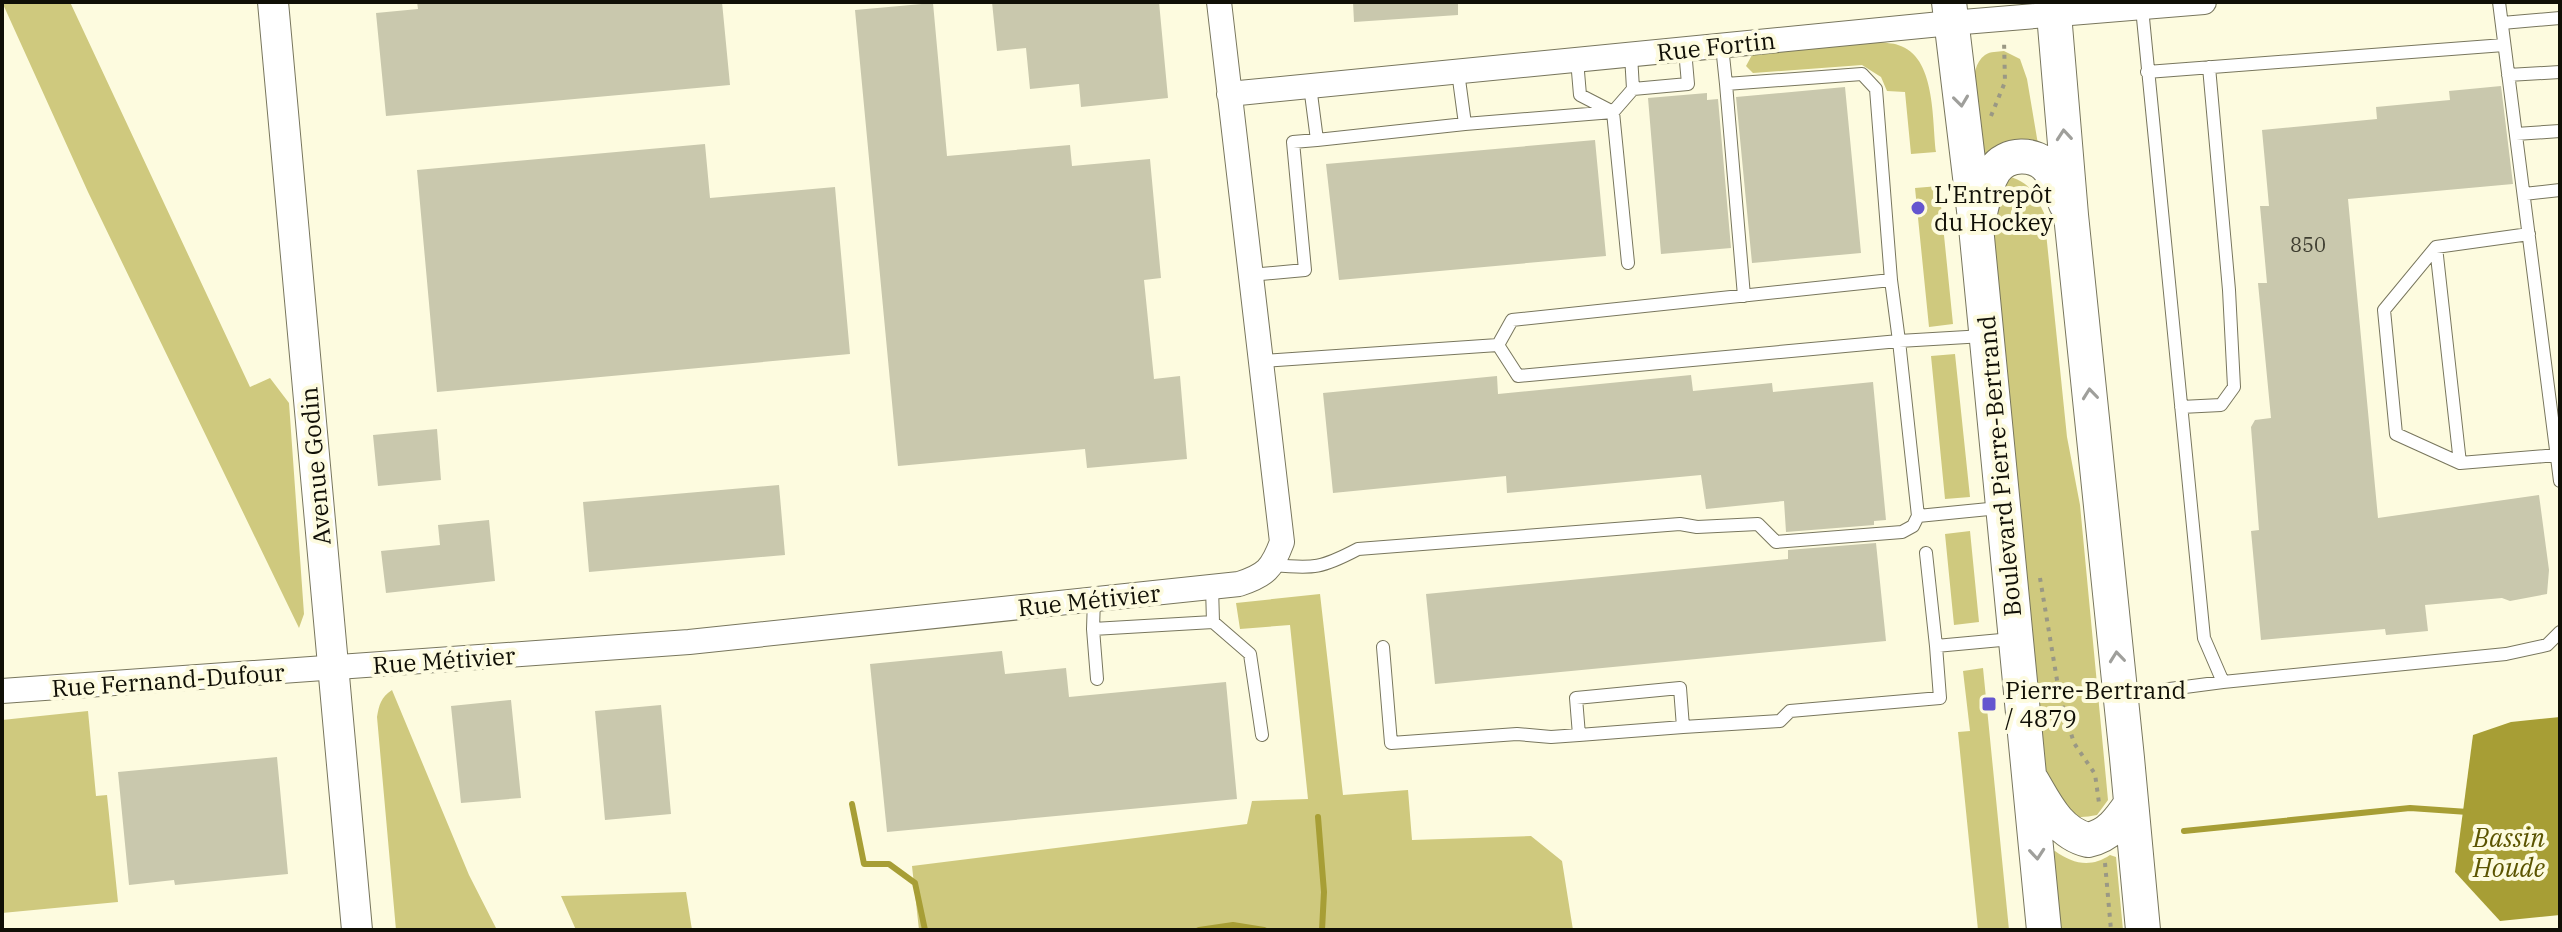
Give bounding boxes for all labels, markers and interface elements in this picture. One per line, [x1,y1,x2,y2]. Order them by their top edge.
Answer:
street label: Rue Fortin [1655,24,1777,68]
one-way arrow [1952,94,1969,108]
one-way arrow [2056,128,2073,141]
place label: L'Entrepôt du Hockey [1934,178,2053,238]
marker: L'Entrepôt du Hockey [1909,199,1927,217]
house number: 850 [2290,231,2326,258]
street label: Boulevard Pierre-Bertrand [1970,314,2028,618]
street label: Avenue Godin [292,386,338,546]
one-way arrow [2081,387,2098,400]
street label: Rue Métivier [1016,577,1162,623]
street label: Rue Métivier [372,639,517,681]
one-way arrow [2108,650,2125,663]
street label: Rue Fernand-Dufour [50,656,286,704]
place label: Pierre-Bertrand / 4879 [2005,674,2186,734]
marker: Pierre-Bertrand / 4879 [1980,695,1998,713]
water label: Bassin Houde [2472,820,2545,884]
one-way arrow [2028,848,2045,861]

